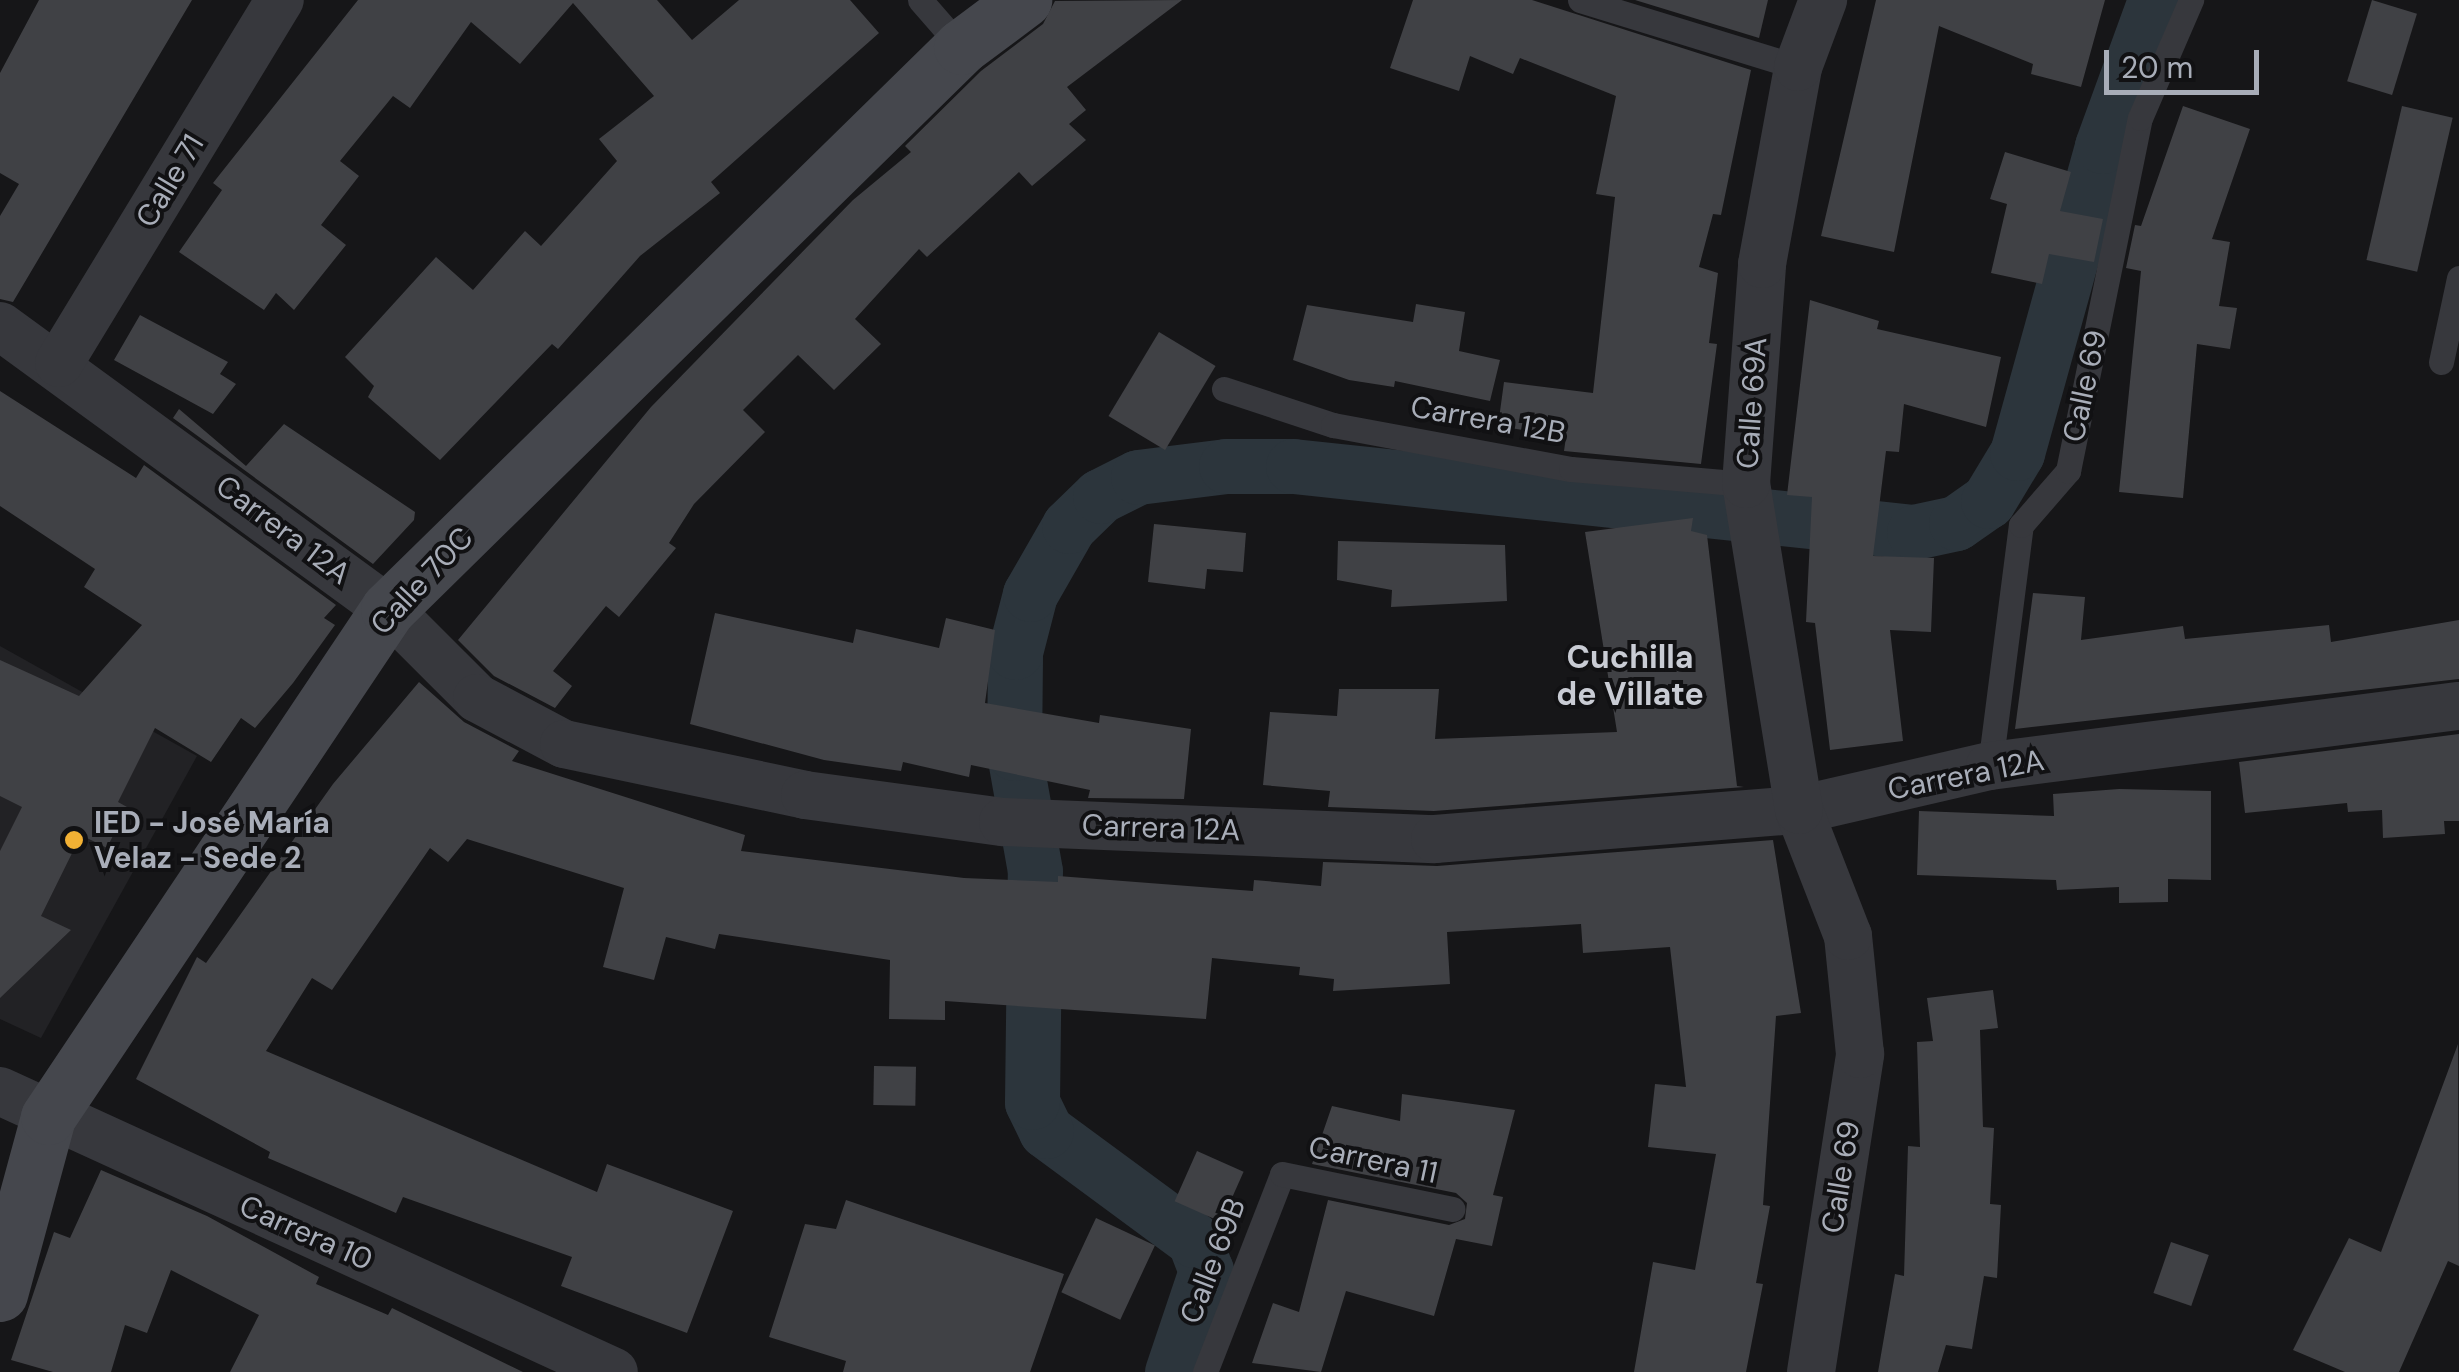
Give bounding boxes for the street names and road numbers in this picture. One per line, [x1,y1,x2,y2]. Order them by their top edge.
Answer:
street label: Calle 71 [128,128,212,234]
street label: Calle 69 [2056,327,2114,445]
street label: Calle 69A [1729,336,1775,470]
street label: Carrera 12B [1408,389,1568,451]
street label: Carrera 12A [209,468,357,592]
street label: Calle 70C [363,520,481,642]
street label: Carrera 12A [1885,742,2047,808]
street label: Carrera 12A [1081,807,1241,849]
street label: Calle 69 [1814,1118,1868,1236]
street label: Carrera 11 [1305,1129,1441,1191]
street label: Carrera 10 [234,1188,378,1278]
street label: Calle 69B [1173,1193,1253,1329]

